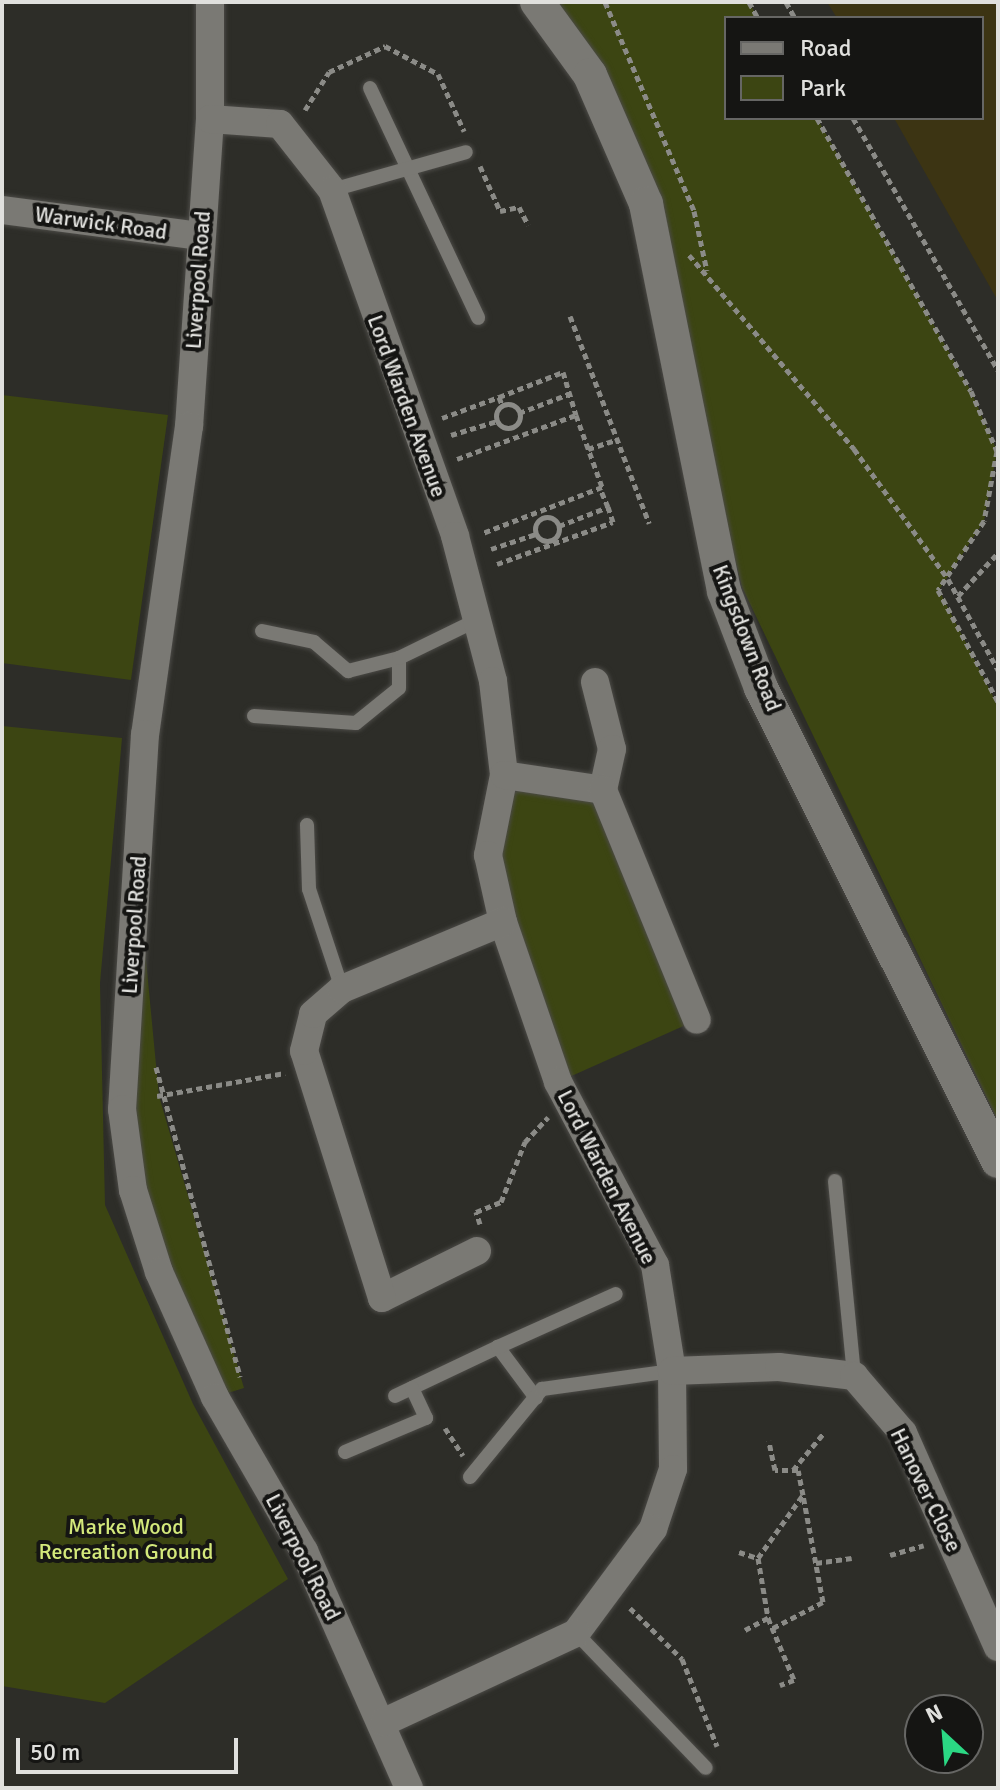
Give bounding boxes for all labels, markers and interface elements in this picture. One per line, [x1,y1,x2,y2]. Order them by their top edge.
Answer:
legend [724,16,984,120]
text: Road [800,33,851,63]
text: Park [800,73,846,103]
street label: Warwick Road [33,201,169,245]
street label: Liverpool Road [180,210,216,350]
street label: Lord Warden Avenue [362,311,452,501]
street label: Kingsdown Road [707,561,787,715]
street label: Liverpool Road [116,855,152,995]
street label: Lord Warden Avenue [552,1085,662,1269]
street label: Hanover Close [885,1424,967,1556]
street label: Liverpool Road [260,1489,346,1625]
park label: Marke Wood Recreation Ground [39,1513,213,1564]
north arrow [904,1694,984,1774]
text: N [921,1698,947,1729]
scale bar [20,1722,242,1772]
text: 50 m [30,1737,80,1767]

